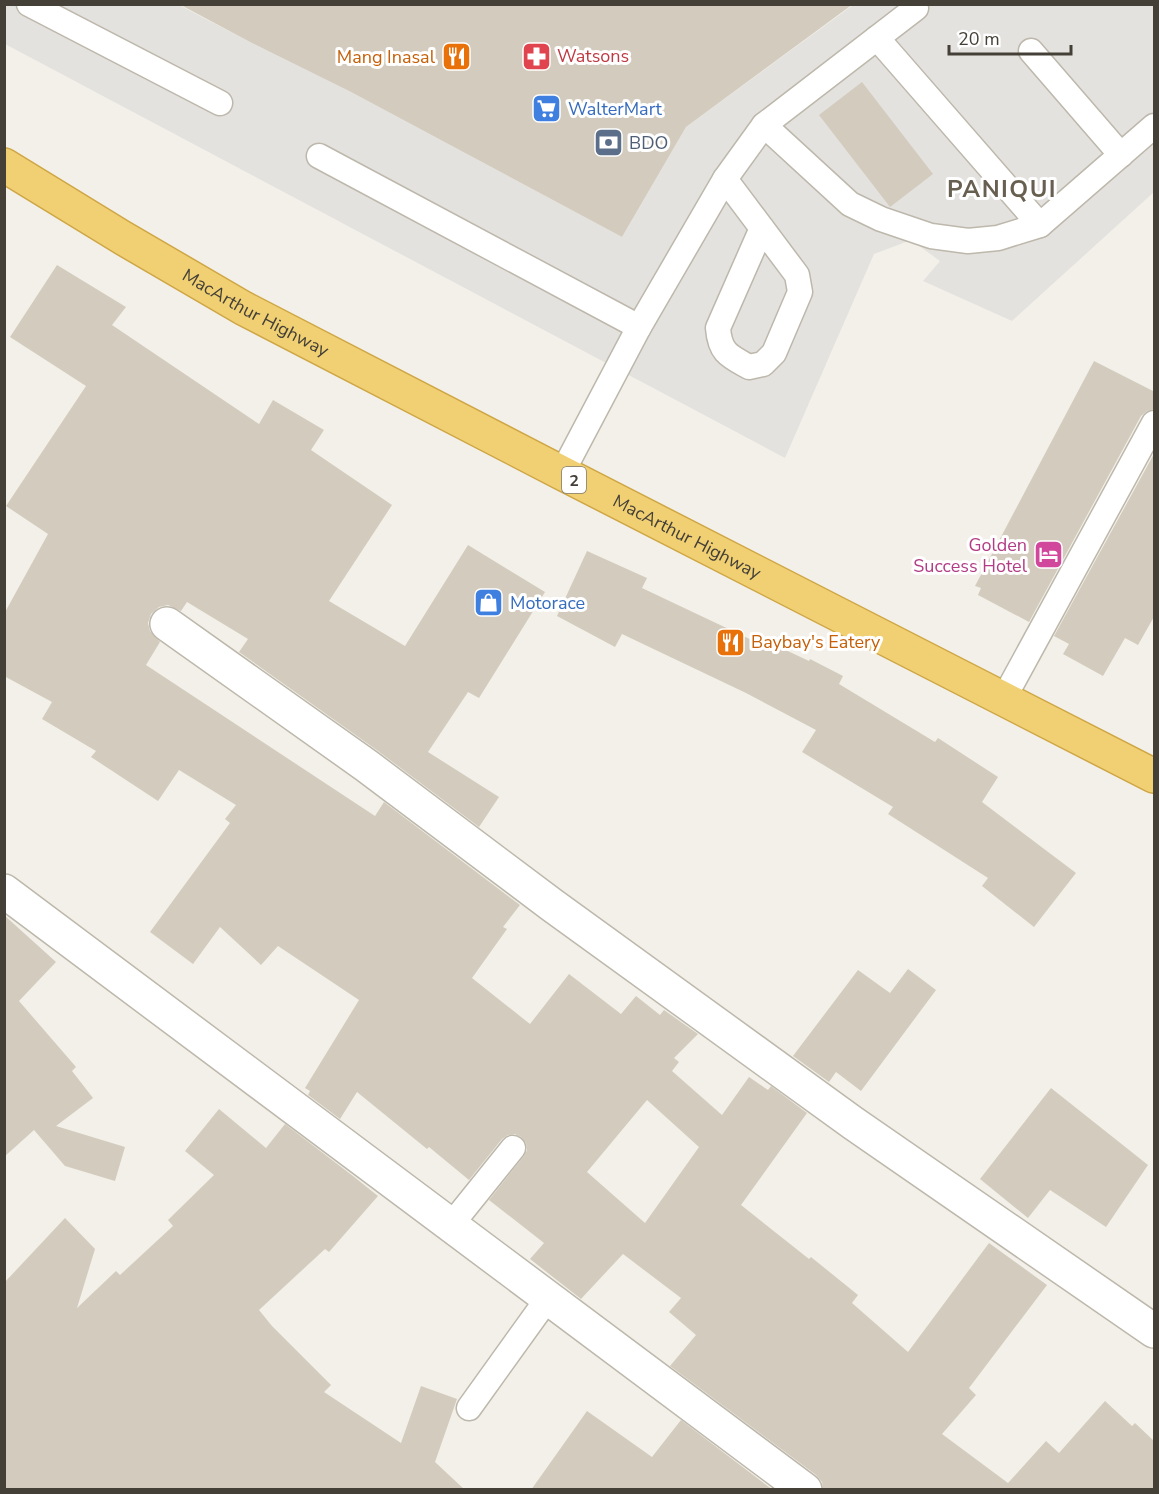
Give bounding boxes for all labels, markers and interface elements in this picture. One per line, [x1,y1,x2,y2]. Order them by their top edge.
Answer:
scale bar [949,18,1070,56]
text: 20 m [958,27,1000,51]
pharmacy icon: Watsons [520,40,552,72]
restaurant icon: Mang Inasal [440,41,472,73]
place label: Watsons [557,44,629,68]
place label: Mang Inasal [337,45,436,69]
supermarket icon: WalterMart [531,93,563,125]
place label: WalterMart [568,97,663,121]
bank icon: BDO [592,127,624,159]
place label: BDO [629,131,668,155]
district label: PANIQUI [947,173,1057,205]
street label: MacArthur Highway [178,263,334,363]
road number: 2 [562,467,586,493]
street label: MacArthur Highway [609,489,766,585]
place label: Golden Success Hotel [913,533,1028,578]
hotel icon: Golden Success Hotel [1032,539,1064,571]
shop icon: Motorace [473,587,505,619]
place label: Motorace [510,591,585,615]
restaurant icon: Baybay's Eatery [714,626,746,658]
place label: Baybay's Eatery [751,630,881,654]

